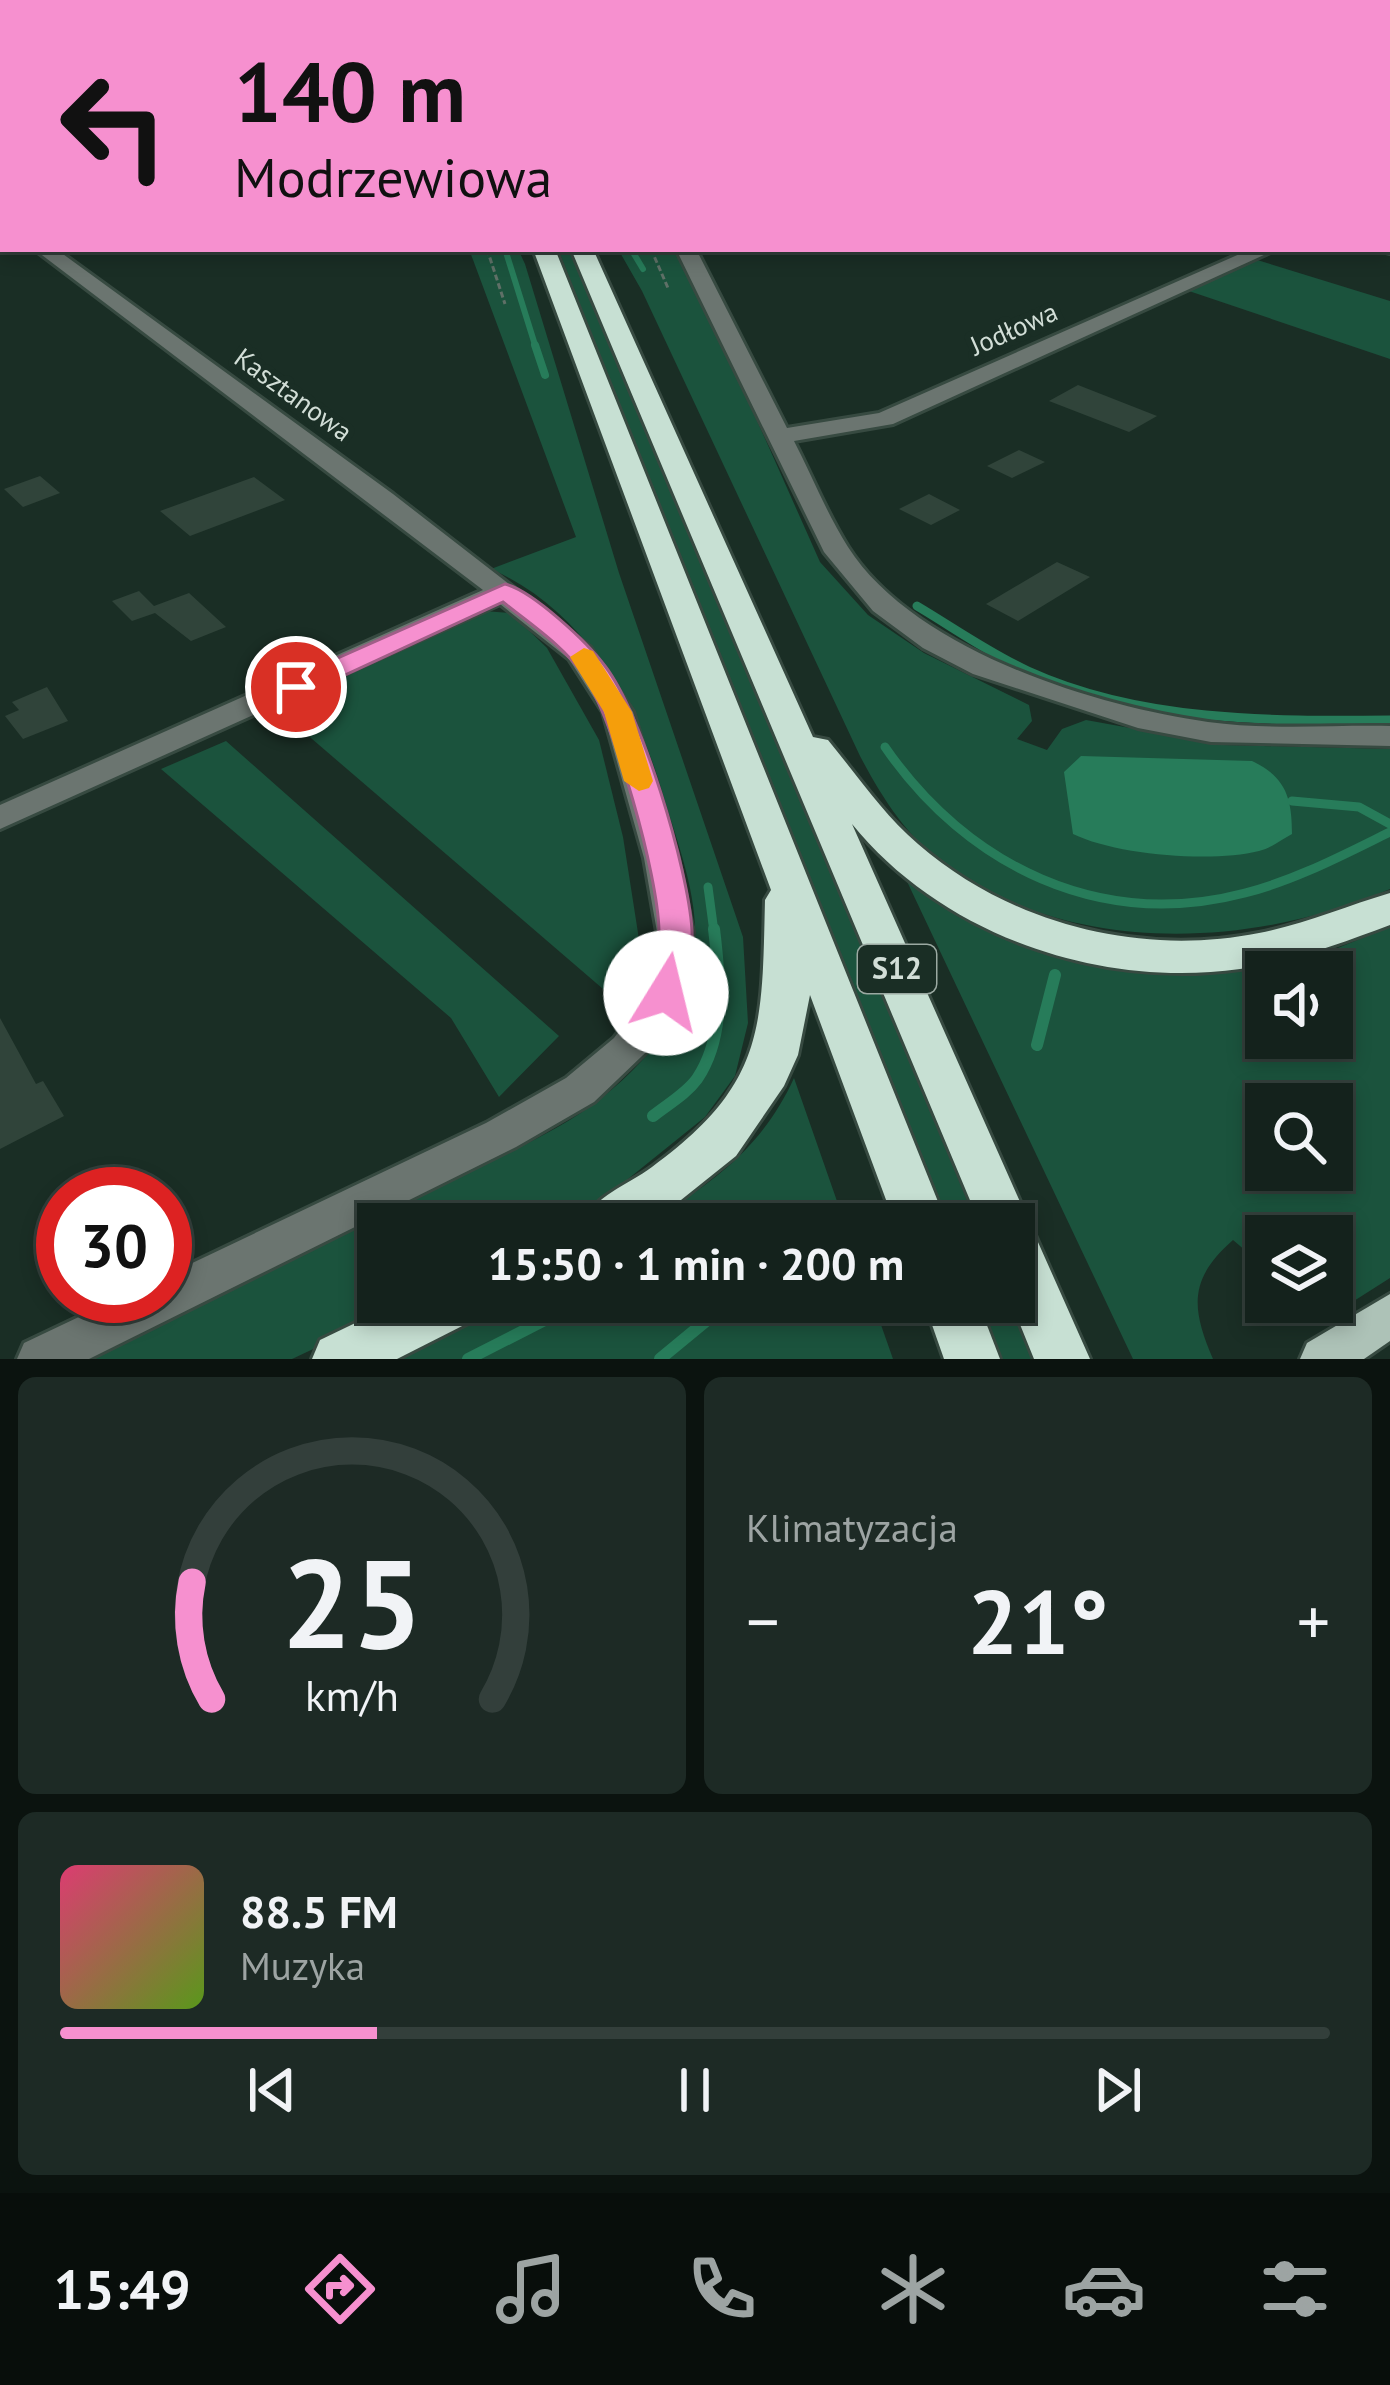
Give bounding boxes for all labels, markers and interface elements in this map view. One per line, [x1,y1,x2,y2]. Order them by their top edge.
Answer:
text: 140 m [234,36,466,145]
icon: left [36,48,192,204]
text: Modrzewiowa [234,142,552,212]
street label: Jodłowa [964,294,1063,363]
street label: Kasztanowa [228,340,359,448]
pin [245,636,347,738]
icon: arrive [263,654,329,720]
position arrow [603,930,729,1056]
road number: S12 [858,945,936,993]
map controls [1245,951,1353,1323]
button: sound [1245,951,1353,1059]
button: search [1245,1083,1353,1191]
speed limit sign: 30 [36,1167,192,1323]
button: layers [1245,1215,1353,1323]
text: 15:50 · 1 min · 200 m [488,1234,904,1292]
text: Klimatyzacja [746,1502,958,1553]
text: 25 [281,1521,423,1682]
text: 21° [967,1562,1109,1679]
text: − [746,1578,779,1663]
text: + [1297,1578,1330,1663]
text: km/h [305,1666,399,1722]
text: 88.5 FM [240,1882,398,1940]
text: Muzyka [240,1940,365,1991]
icon: previous [239,2057,305,2123]
icon: pause [662,2057,728,2123]
icon: next [1085,2057,1151,2123]
icon: directions [298,2247,382,2331]
icon: music [489,2247,573,2331]
icon: phone [680,2247,764,2331]
icon: climate [871,2247,955,2331]
icon: car [1062,2247,1146,2331]
icon: filters [1253,2247,1337,2331]
text: 15:49 [54,2254,191,2324]

